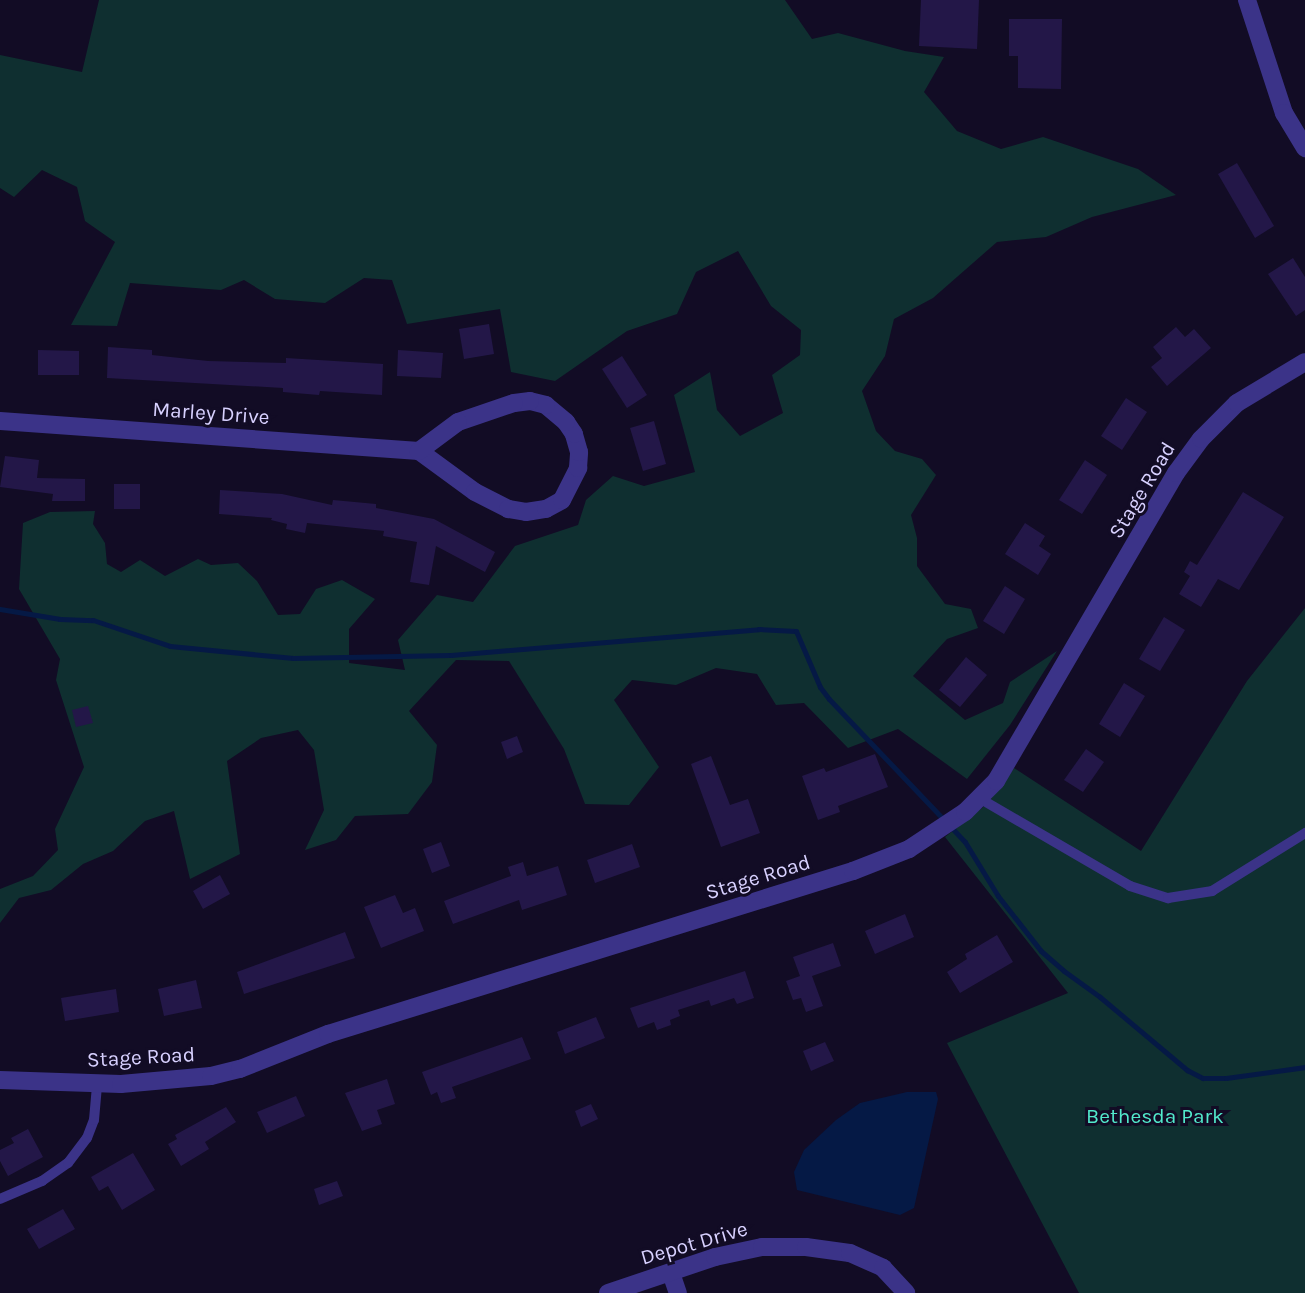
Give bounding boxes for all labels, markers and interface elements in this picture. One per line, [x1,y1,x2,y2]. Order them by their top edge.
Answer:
street label: Marley Drive [152,396,270,430]
street label: Stage Road [1103,437,1181,543]
street label: Stage Road [703,849,813,905]
street label: Stage Road [86,1042,196,1072]
park label: Bethesda Park [1086,1103,1224,1129]
street label: Depot Drive [638,1216,750,1270]

